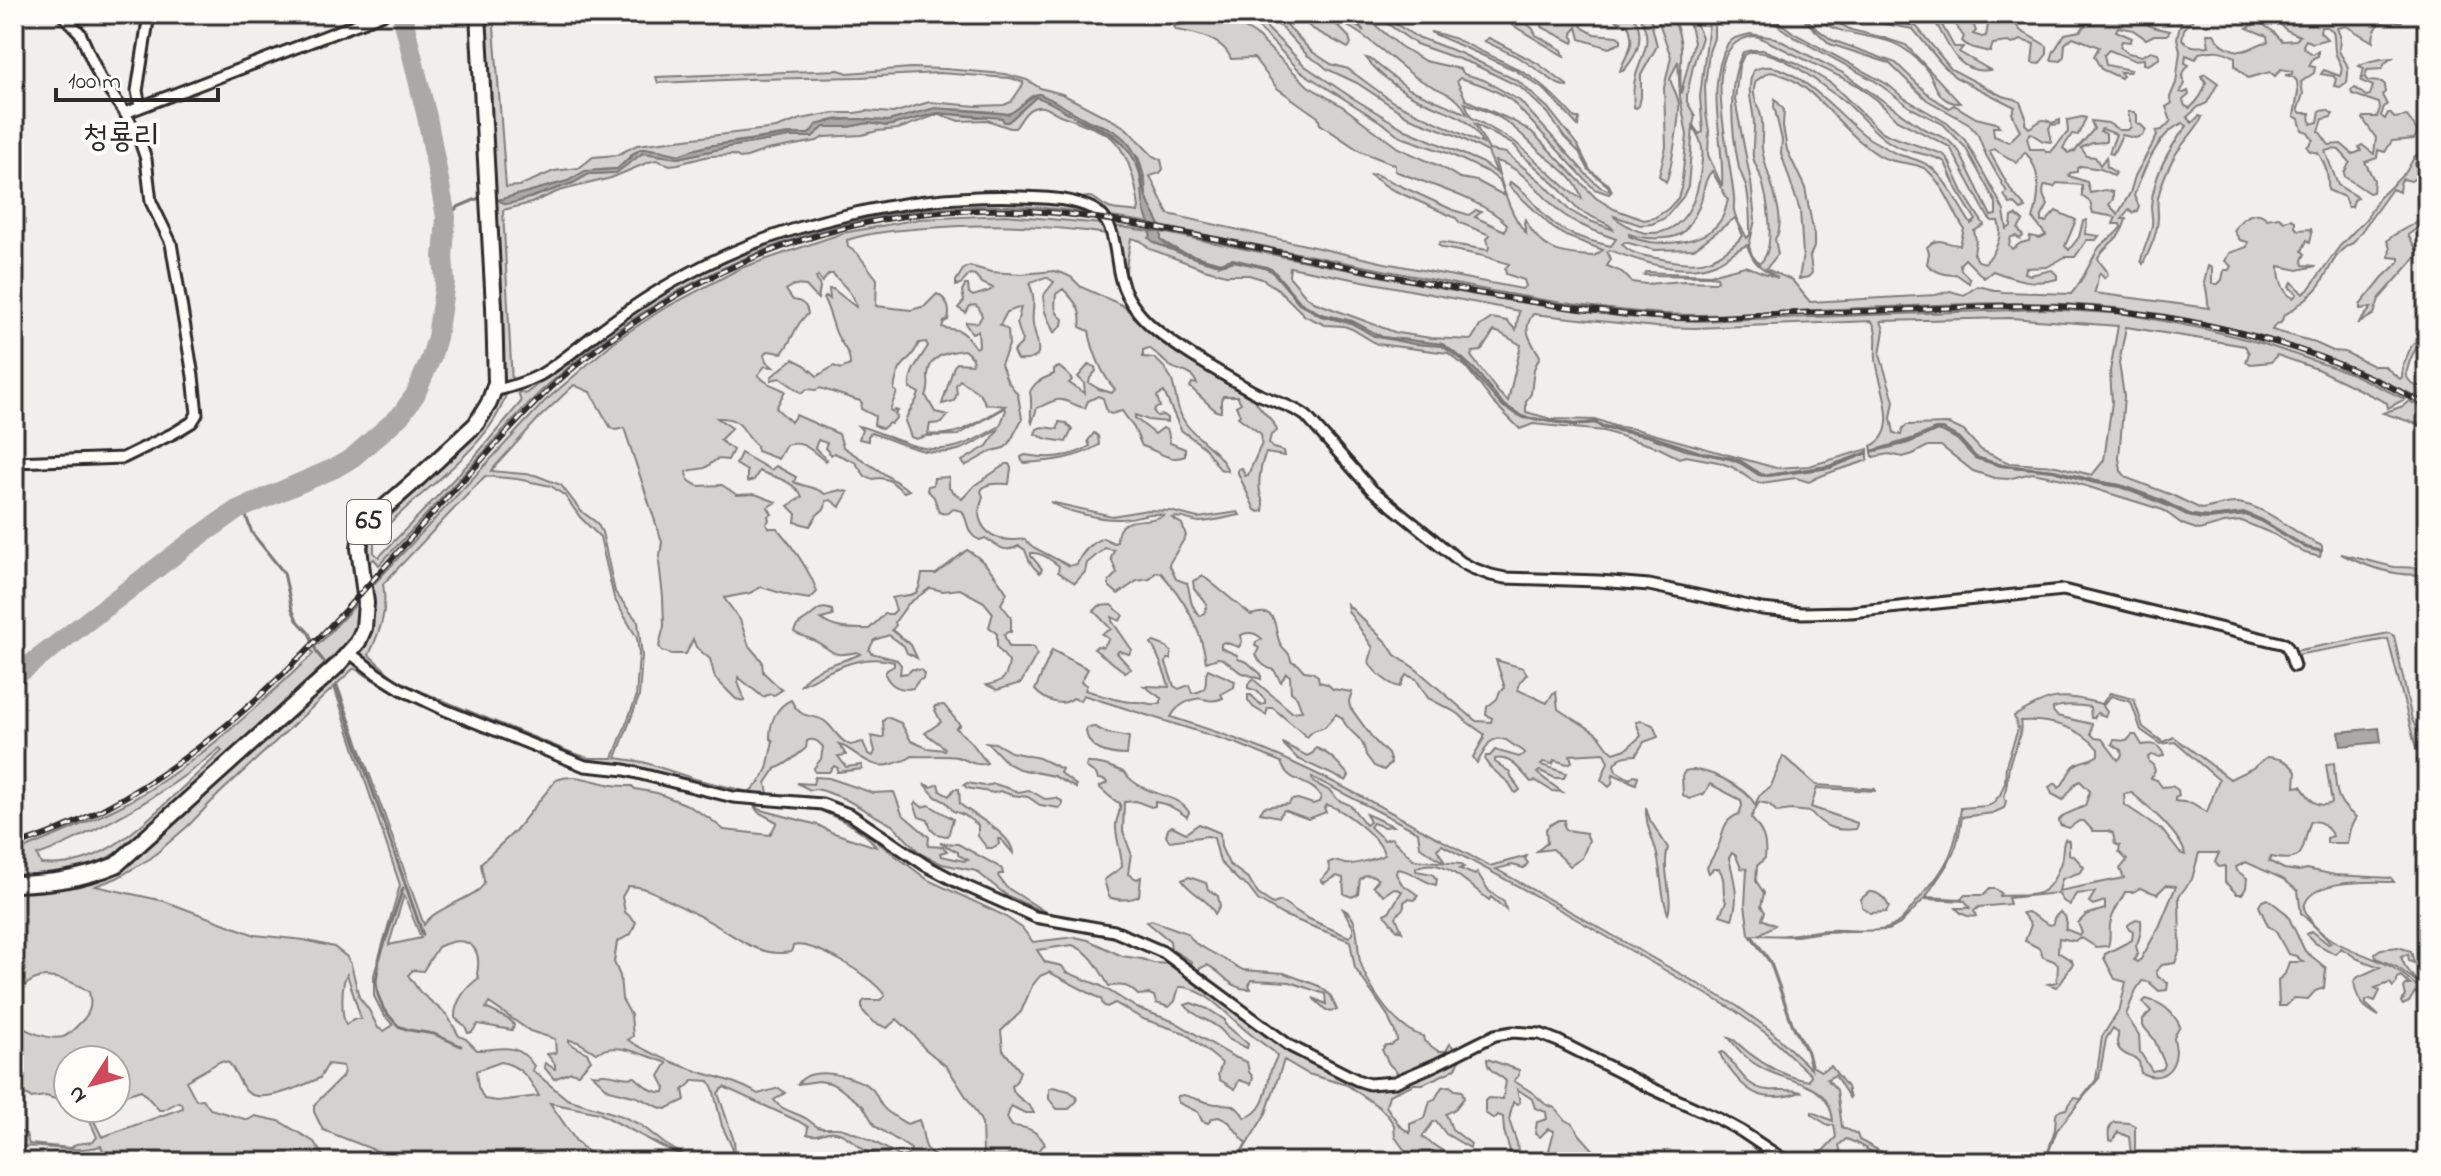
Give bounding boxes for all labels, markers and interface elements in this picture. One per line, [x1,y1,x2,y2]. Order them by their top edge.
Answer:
scale bar [56,52,218,102]
text: 100 m [68,65,121,100]
district label: 청룡리 [82,115,160,162]
road number: 65 [347,500,391,544]
north arrow [52,1044,132,1124]
text: N [61,1079,96,1109]

